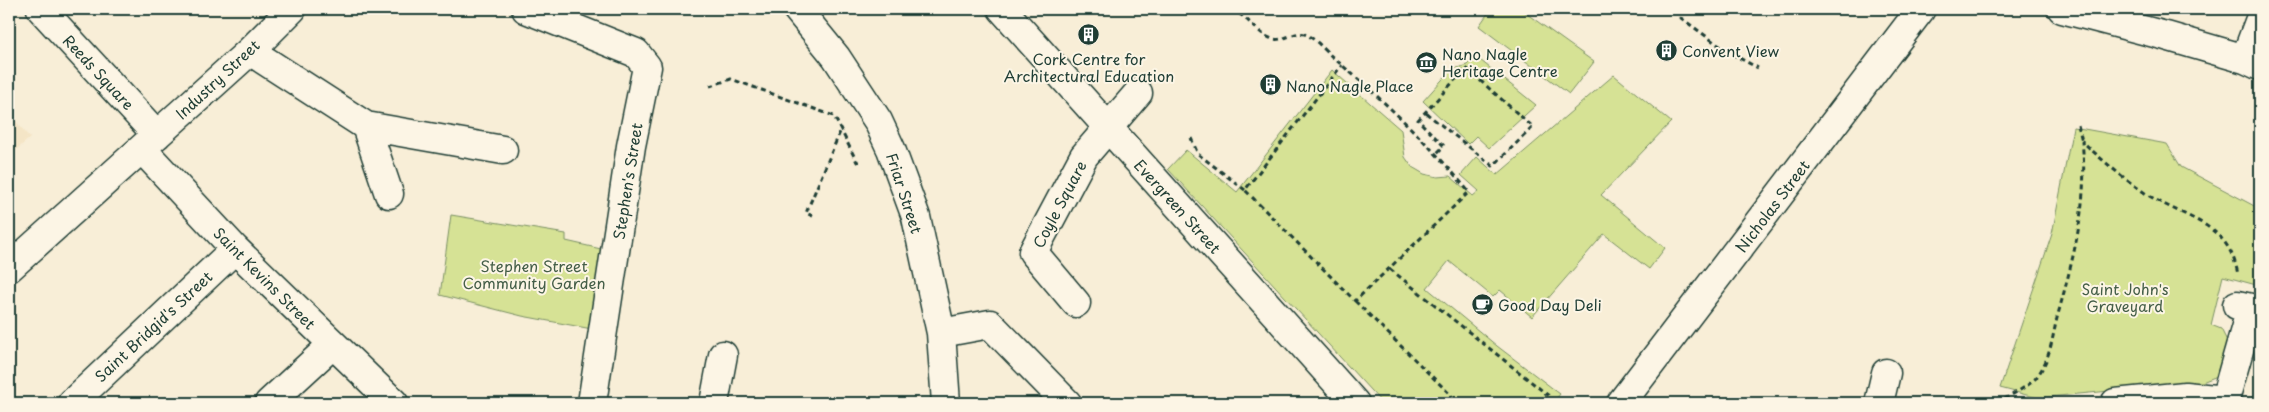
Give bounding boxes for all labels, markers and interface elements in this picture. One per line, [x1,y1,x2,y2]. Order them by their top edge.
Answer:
building icon: Cork Centre for Architectural Education [1077,23,1101,47]
street label: Reeds Square [58,29,140,115]
street label: Industry Street [170,34,264,124]
building icon: Convent View [1654,38,1678,62]
place label: Convent View [1682,39,1779,62]
place label: Nano Nagle Heritage Centre [1442,42,1558,82]
place label: Cork Centre for Architectural Education [1004,47,1174,87]
museum icon: Nano Nagle Heritage Centre [1414,50,1438,74]
building icon: Nano Nagle Place [1258,73,1282,97]
place label: Nano Nagle Place [1286,74,1414,97]
street label: Stephen's Street [606,121,648,241]
street label: Friar Street [881,150,929,236]
street label: Evergreen Street [1129,154,1227,258]
street label: Nicholas Street [1729,155,1815,257]
street label: Coyle Square [1026,156,1092,252]
street label: Saint Kevins Street [209,222,321,334]
park label: Stephen Street Community Garden [463,254,605,294]
street label: Saint Bridgid's Street [89,265,217,387]
park label: Saint John's Graveyard [2081,277,2169,317]
cafe icon: Good Day Deli [1470,292,1494,316]
place label: Good Day Deli [1498,293,1602,316]

